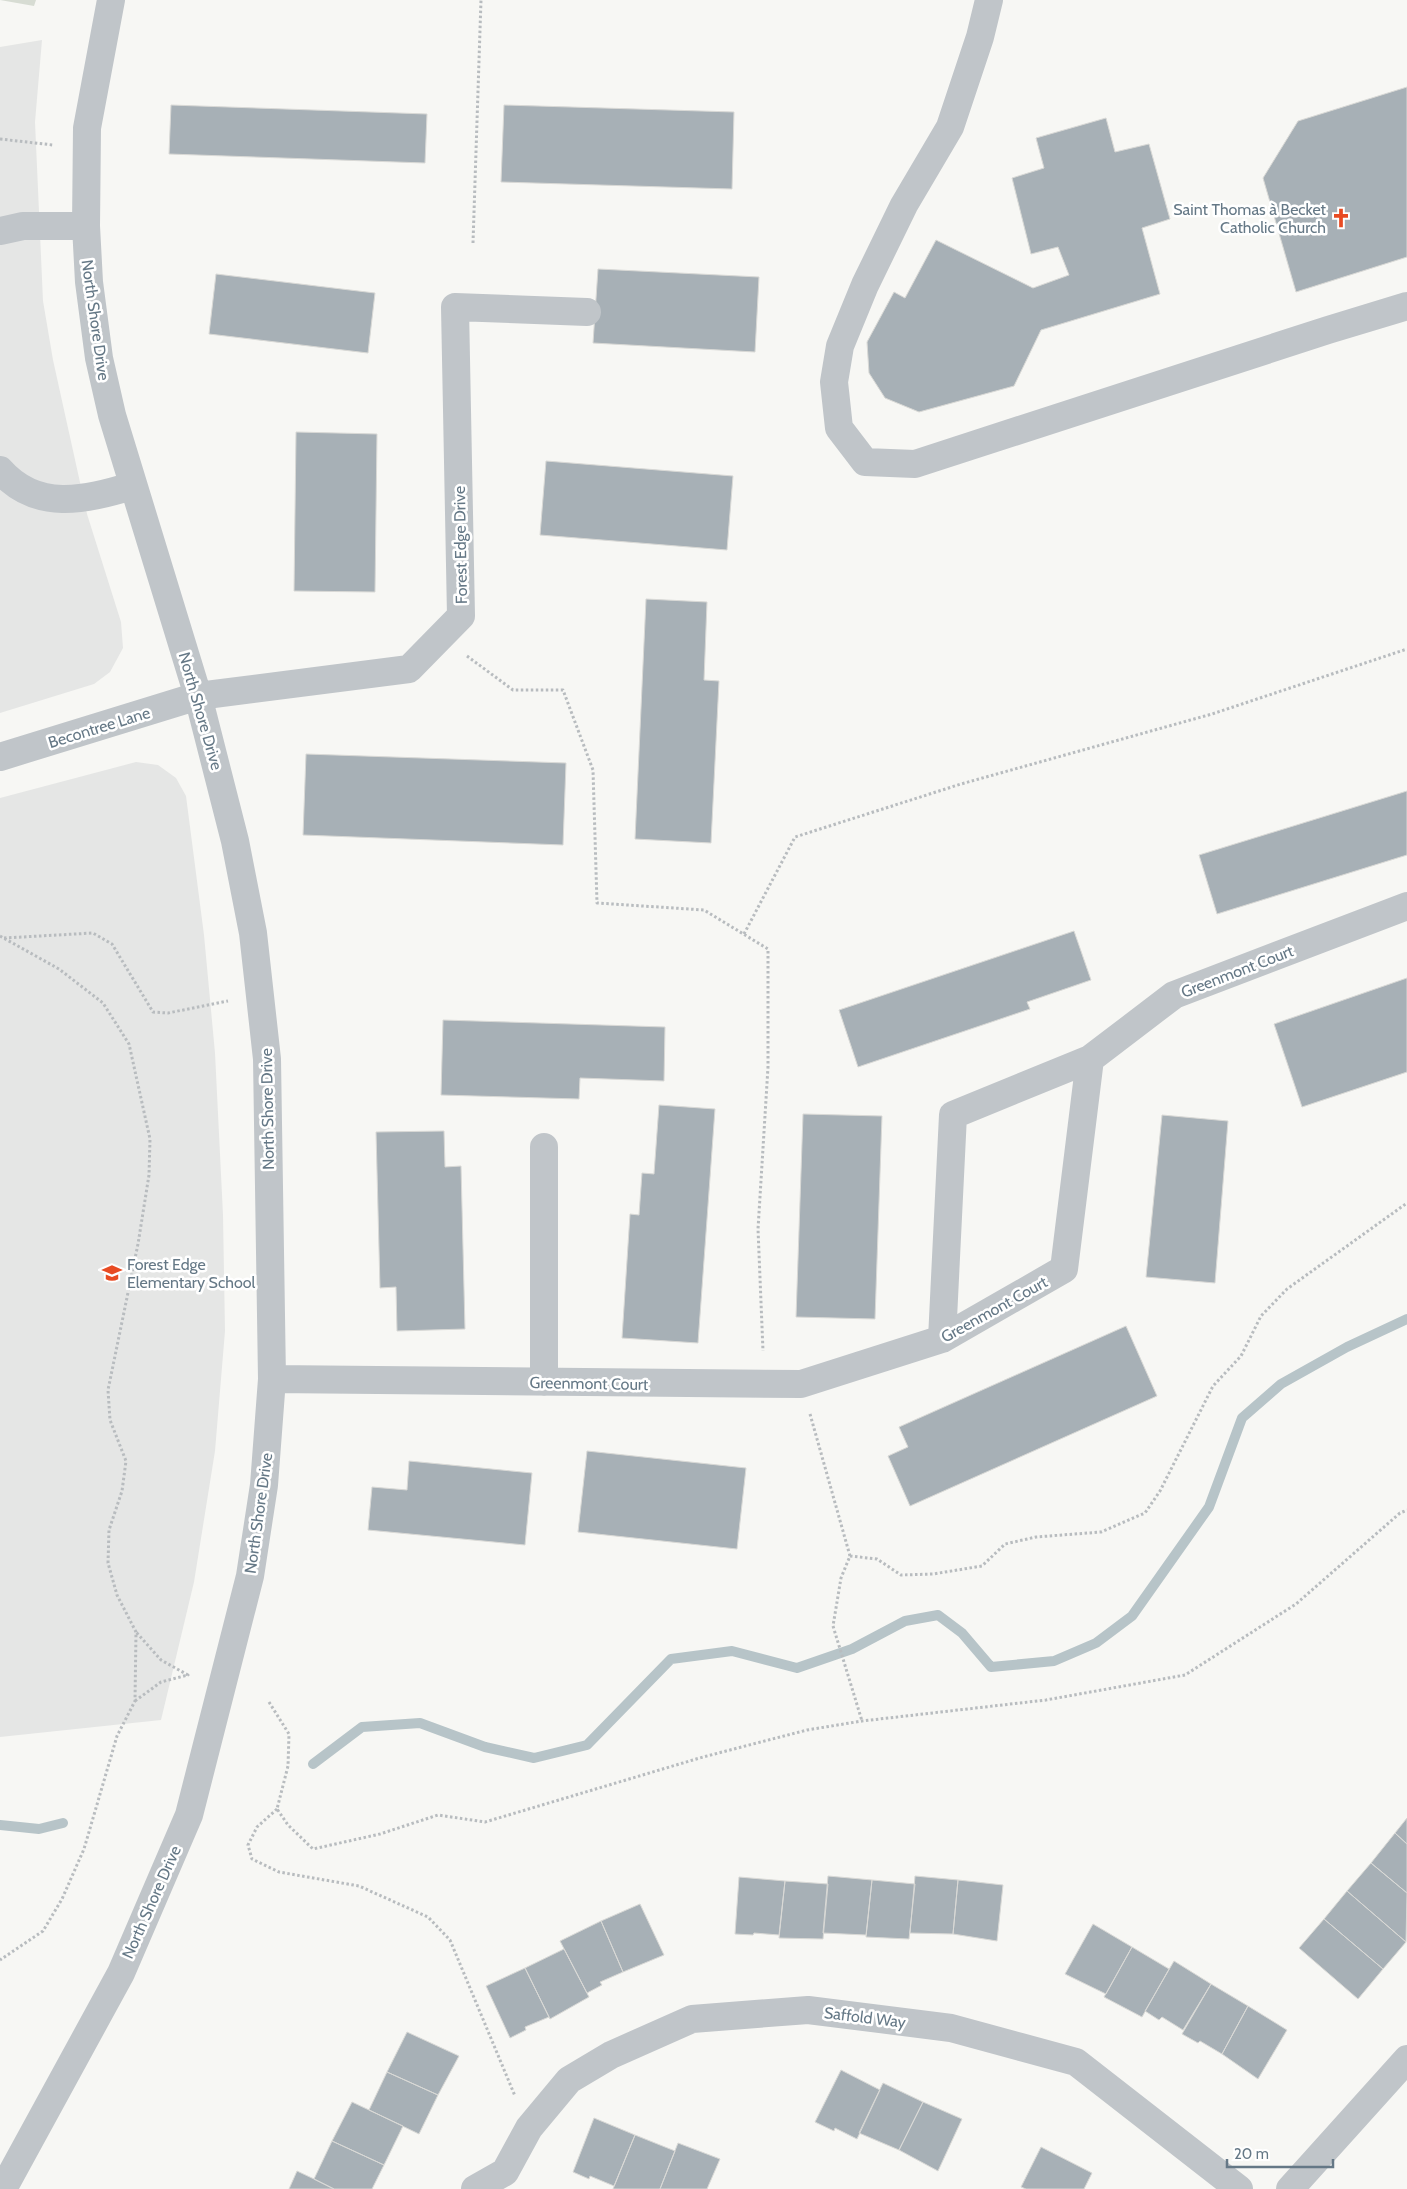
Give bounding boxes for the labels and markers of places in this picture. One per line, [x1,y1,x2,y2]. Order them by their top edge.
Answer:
place label: Saint Thomas à Becket Catholic Church [1173,200,1327,237]
church icon: Saint Thomas à Becket Catholic Church [1330,207,1352,229]
place label: Forest Edge Elementary School [127,1255,255,1292]
school or university icon: Forest Edge Elementary School [101,1262,123,1284]

